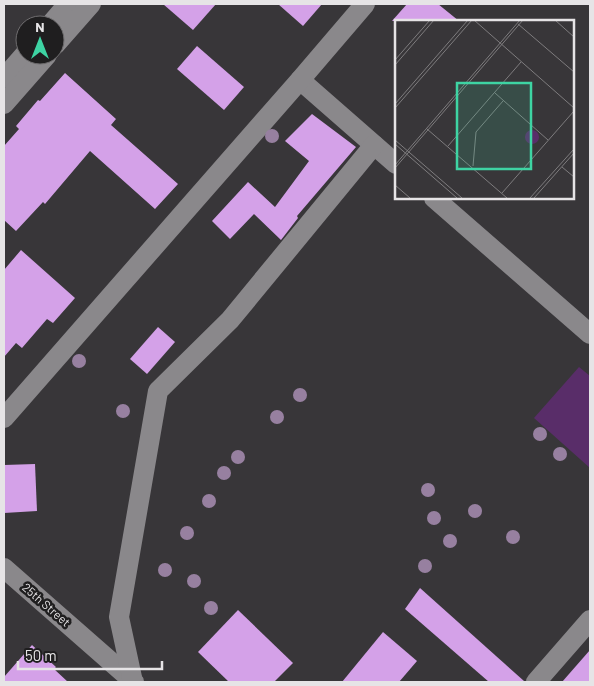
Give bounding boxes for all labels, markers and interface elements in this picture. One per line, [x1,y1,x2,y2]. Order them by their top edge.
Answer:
north arrow [15,15,65,65]
text: N [35,18,45,35]
inset map [395,20,574,199]
street label: 25th Street [20,580,73,629]
scale bar [18,638,161,670]
text: 50 m [25,646,57,664]

